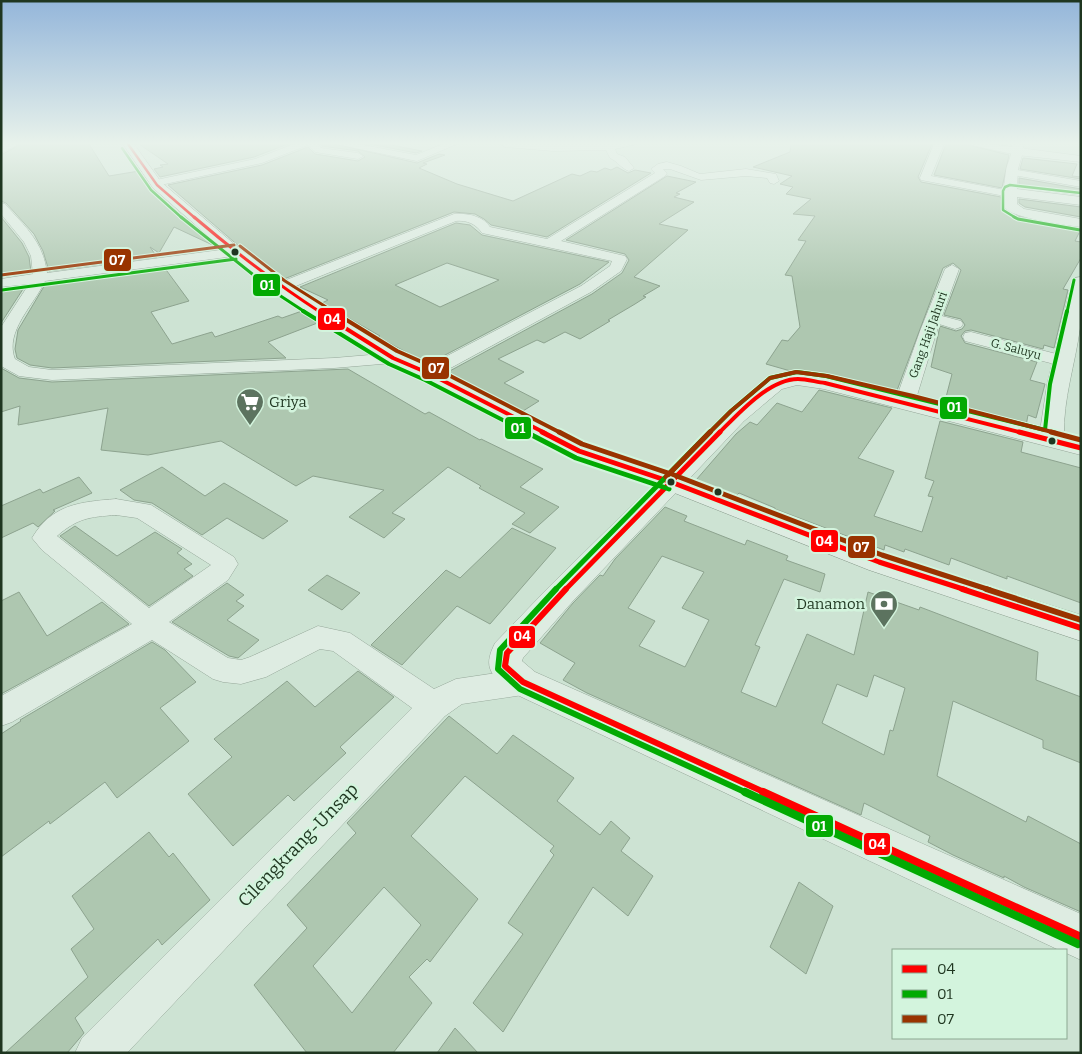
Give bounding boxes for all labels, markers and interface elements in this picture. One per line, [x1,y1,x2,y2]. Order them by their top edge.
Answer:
unlabelled marker [230,247,240,257]
line badge: 07 [103,248,132,272]
text: 07 [109,252,126,269]
line badge: 01 [252,273,281,297]
text: 01 [260,277,274,294]
street label: Gang Haji Jahuri [906,289,950,380]
line badge: 04 [317,307,346,331]
text: 04 [323,311,341,328]
street label: G. Saluyu [989,336,1043,363]
line badge: 07 [421,356,450,380]
text: 07 [428,360,445,377]
supermarket icon: Griya [235,387,265,426]
place label: Griya [269,393,307,411]
line badge: 01 [939,396,968,420]
text: 01 [947,399,961,416]
line badge: 01 [504,416,532,440]
text: 01 [511,420,525,437]
unlabelled marker [1047,436,1057,446]
unlabelled marker [666,477,676,487]
unlabelled marker [713,487,723,497]
line badge: 04 [810,529,839,553]
text: 04 [815,533,833,550]
line badge: 07 [847,535,876,559]
text: 07 [853,539,870,556]
bank icon: Danamon [869,589,899,628]
place label: Danamon [796,595,866,613]
line badge: 04 [508,625,536,649]
text: 04 [513,628,531,645]
street label: Cilengkrang-Unsap [233,779,363,911]
line badge: 01 [805,814,834,838]
text: 01 [812,818,826,835]
line badge: 04 [863,832,891,856]
text: 04 [868,836,886,853]
legend [892,949,1067,1039]
text: 04 [937,960,956,978]
text: 01 [937,985,953,1003]
text: 07 [937,1010,955,1028]

